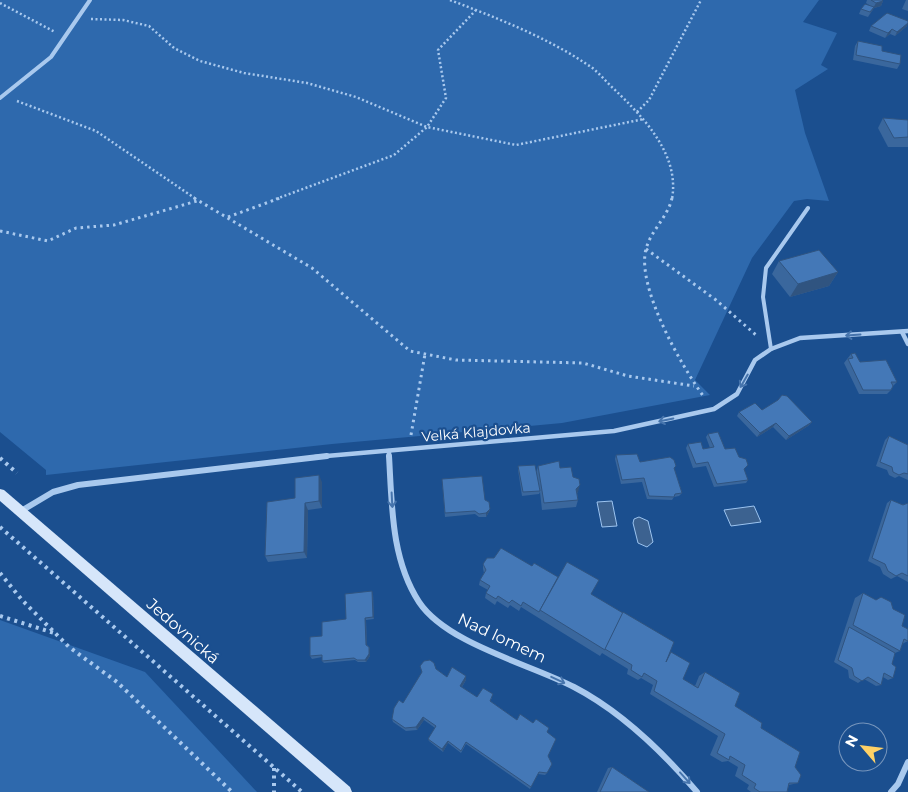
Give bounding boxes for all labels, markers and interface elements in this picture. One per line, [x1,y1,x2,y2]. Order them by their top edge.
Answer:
one-way arrow [845,330,861,339]
one-way arrow [739,373,749,387]
one-way arrow [659,415,675,425]
street label: Velká Klajdovka [421,418,531,446]
one-way arrow [388,492,397,508]
street label: Jedovnická [142,594,223,668]
street label: Nad lomem [455,609,549,667]
one-way arrow [550,675,565,685]
north arrow [838,722,888,772]
text: N [841,732,862,750]
one-way arrow [679,772,691,785]

